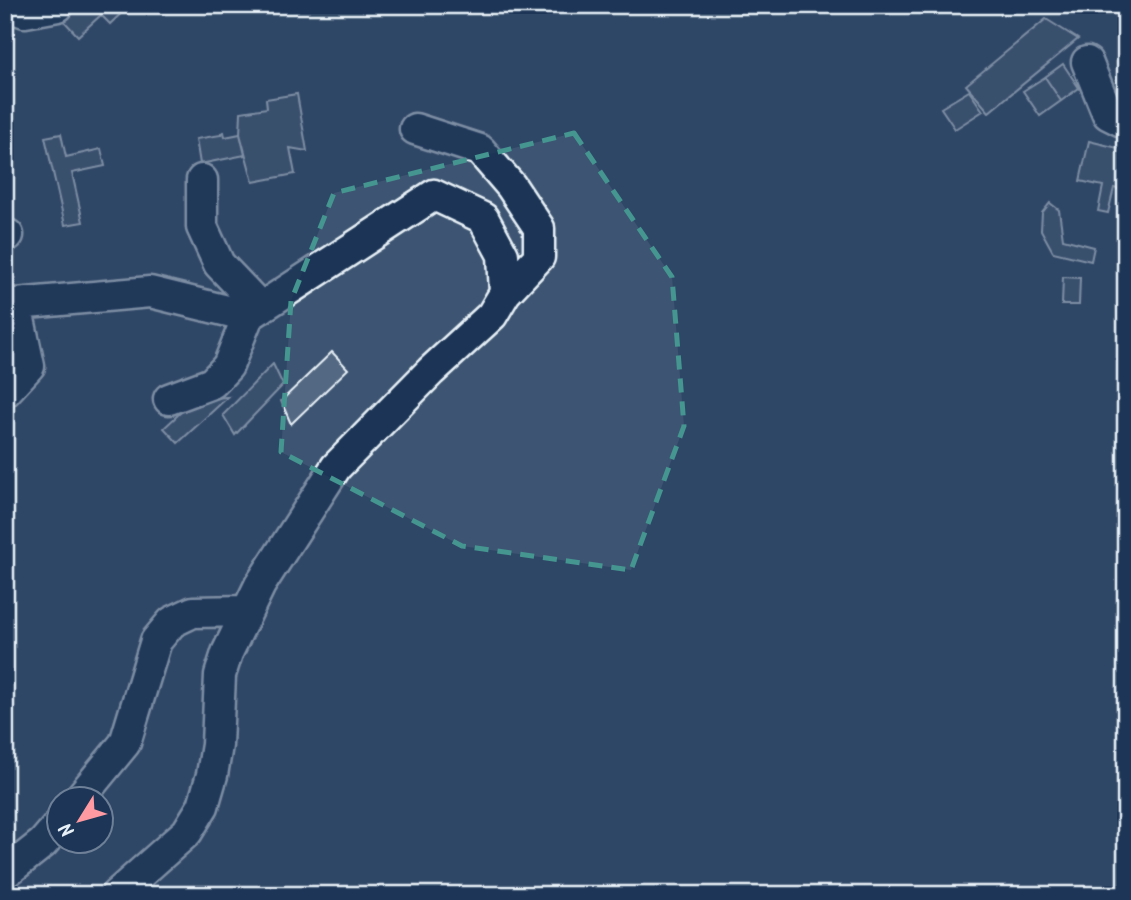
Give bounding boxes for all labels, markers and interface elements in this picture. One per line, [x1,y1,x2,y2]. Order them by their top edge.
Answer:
north arrow [46,785,116,855]
text: N [52,815,84,843]

